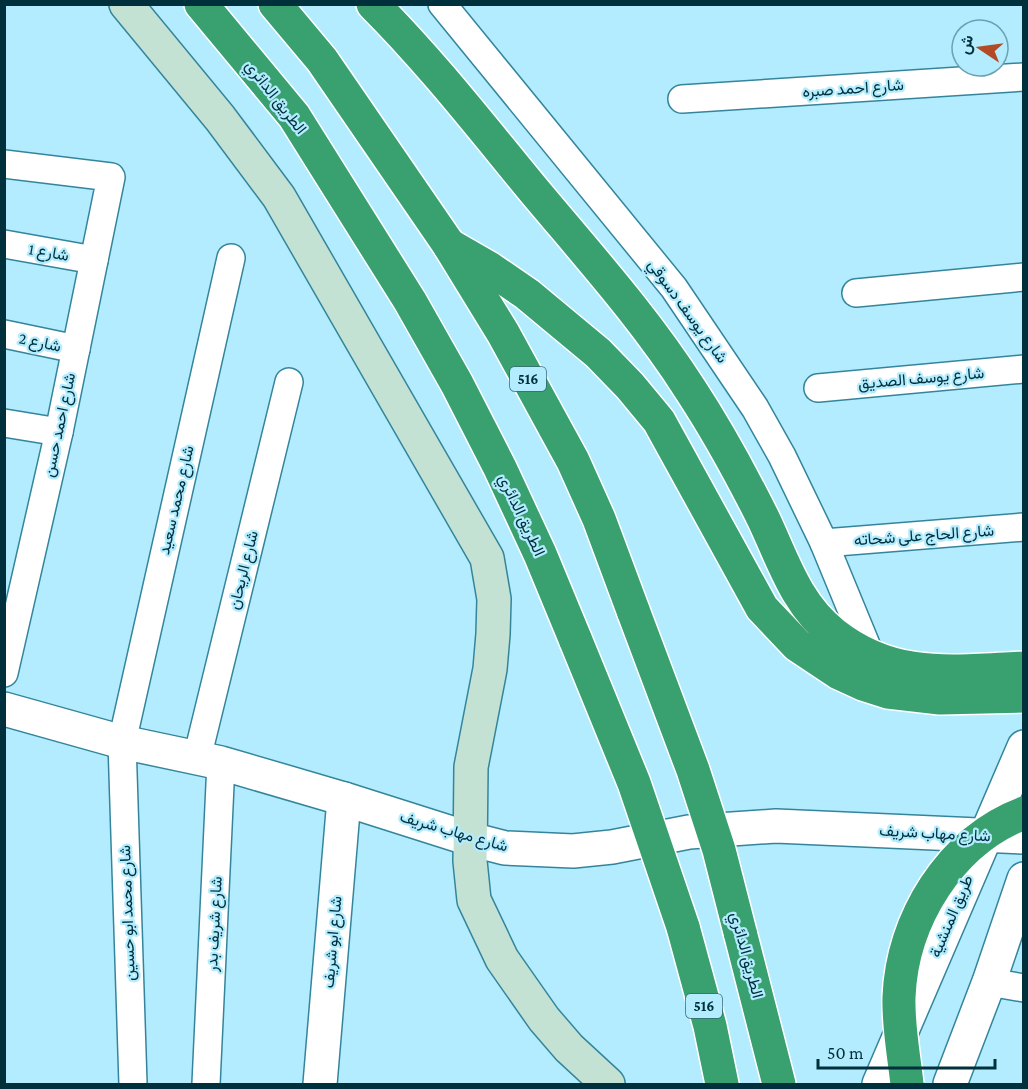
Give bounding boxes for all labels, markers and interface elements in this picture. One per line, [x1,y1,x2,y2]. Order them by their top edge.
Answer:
north arrow [950,18,1010,78]
text: ش [955,33,977,56]
street label: الطريق الدائري [238,57,310,140]
street label: شارع احمد صبره [802,76,904,103]
street label: شارع 1 [27,240,70,267]
street label: شارع يوسف دسوقي [641,256,731,369]
street label: شارع 2 [17,329,63,358]
street label: شارع يوسف الصديق [857,364,985,395]
road number: 516 [510,367,546,391]
street label: شارع احمد حسن [40,371,81,479]
street label: شارع محمد سعيد [155,444,200,557]
street label: الطريق الدائري [491,471,548,561]
street label: شارع الحاج على شحاته [853,522,995,551]
street label: شارع الريحان [225,529,264,612]
street label: شارع مهاب شريف [397,807,510,857]
street label: شارع مهاب شريف [879,822,991,847]
street label: شارع محمد ابو حسين [116,845,141,981]
street label: طريق المنشية [926,872,978,960]
street label: شارع شريف بدر [203,876,228,973]
street label: شارع ابو شريف [320,895,347,989]
street label: الطريق الدائري [723,910,767,1001]
road number: 516 [686,994,722,1018]
scale bar [818,1032,995,1070]
text: 50 m [827,1043,864,1063]

